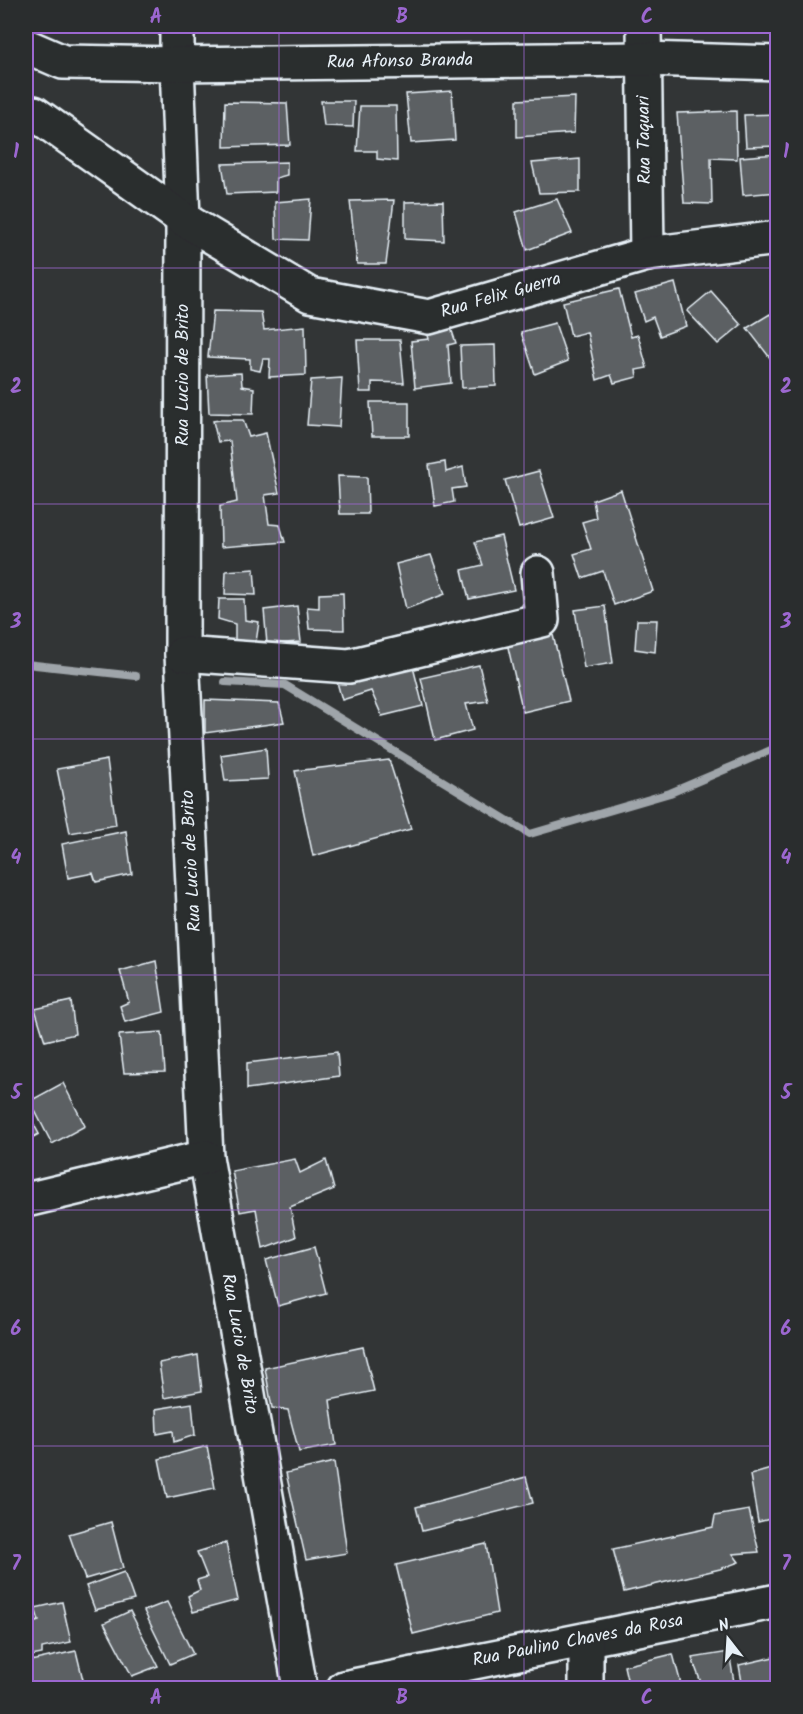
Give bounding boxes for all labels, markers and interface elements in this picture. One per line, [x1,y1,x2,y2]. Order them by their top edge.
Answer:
text: A [150,2,162,34]
text: B [396,2,408,34]
text: C [641,2,653,34]
street label: Rua Afonso Branda [327,46,473,78]
street label: Rua Taquari [630,95,660,185]
text: 1 [13,137,19,169]
text: 1 [783,137,789,169]
street label: Rua Felix Guerra [437,265,565,327]
street label: Rua Lucio de Brito [169,304,198,446]
text: 2 [10,372,22,404]
text: 2 [780,372,792,404]
text: 3 [10,607,22,639]
text: 3 [780,607,792,639]
street label: Rua Lucio de Brito [174,789,210,933]
text: 4 [11,843,22,875]
text: 4 [781,843,792,875]
text: 5 [10,1078,23,1110]
text: 5 [780,1078,793,1110]
street label: Rua Lucio de Brito [212,1272,266,1416]
text: 6 [11,1314,22,1346]
text: 6 [781,1314,792,1346]
text: 7 [11,1549,21,1581]
text: 7 [781,1549,791,1581]
street label: Rua Paulino Chaves da Rosa [470,1606,686,1676]
north arrow [698,1609,758,1669]
text: N [716,1613,733,1640]
text: A [150,1683,162,1714]
text: B [396,1683,408,1714]
text: C [641,1683,653,1714]

